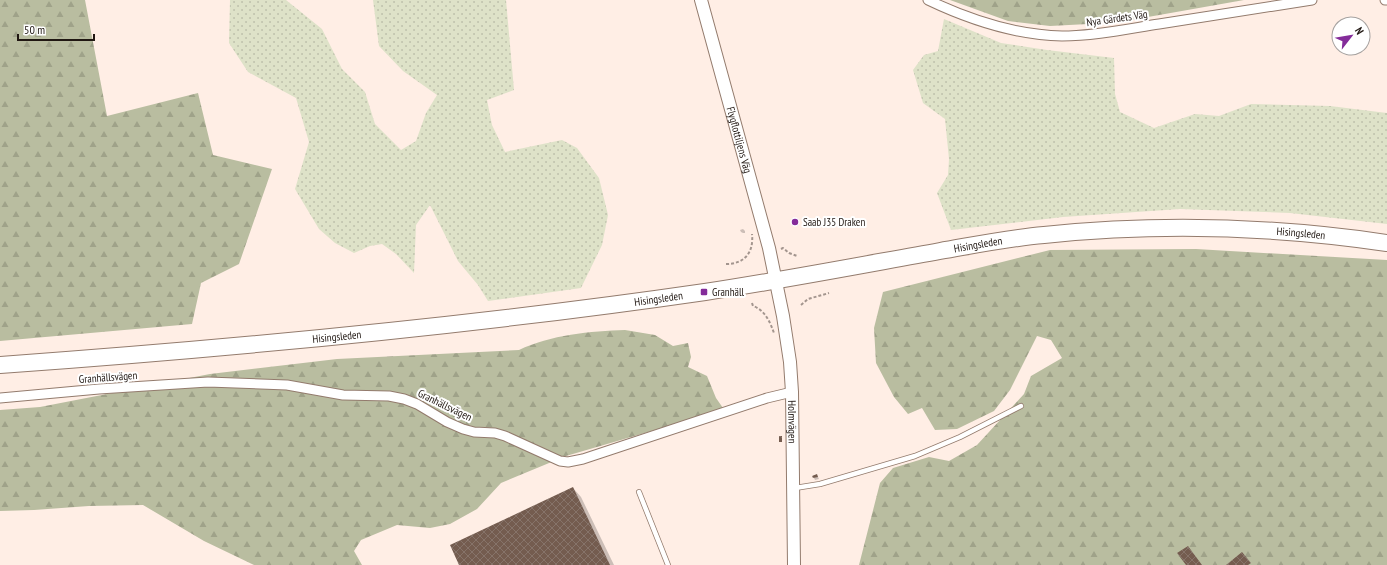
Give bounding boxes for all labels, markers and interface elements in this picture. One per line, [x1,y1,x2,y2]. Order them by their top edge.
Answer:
street label: Nya Gärdets Väg [1086,7,1149,29]
scale bar [18,16,94,42]
north arrow [1331,16,1371,56]
text: 50 m [24,22,45,37]
text: N [1352,25,1367,37]
street label: Flygflottiljens Väg [724,105,755,175]
place label: Saab J35 Draken [803,215,865,229]
marker: Saab J35 Draken [790,217,800,227]
street label: Hisingsleden [1276,224,1326,242]
street label: Hisingsleden [953,233,1003,255]
place label: Granhäll [712,285,744,299]
marker: Granhäll [699,287,709,297]
street label: Hisingsleden [633,288,684,309]
street label: Hisingsleden [312,327,362,346]
street label: Granhällsvägen [78,368,138,386]
street label: Granhällsvägen [416,386,475,424]
street label: Holmvägen [785,400,800,444]

